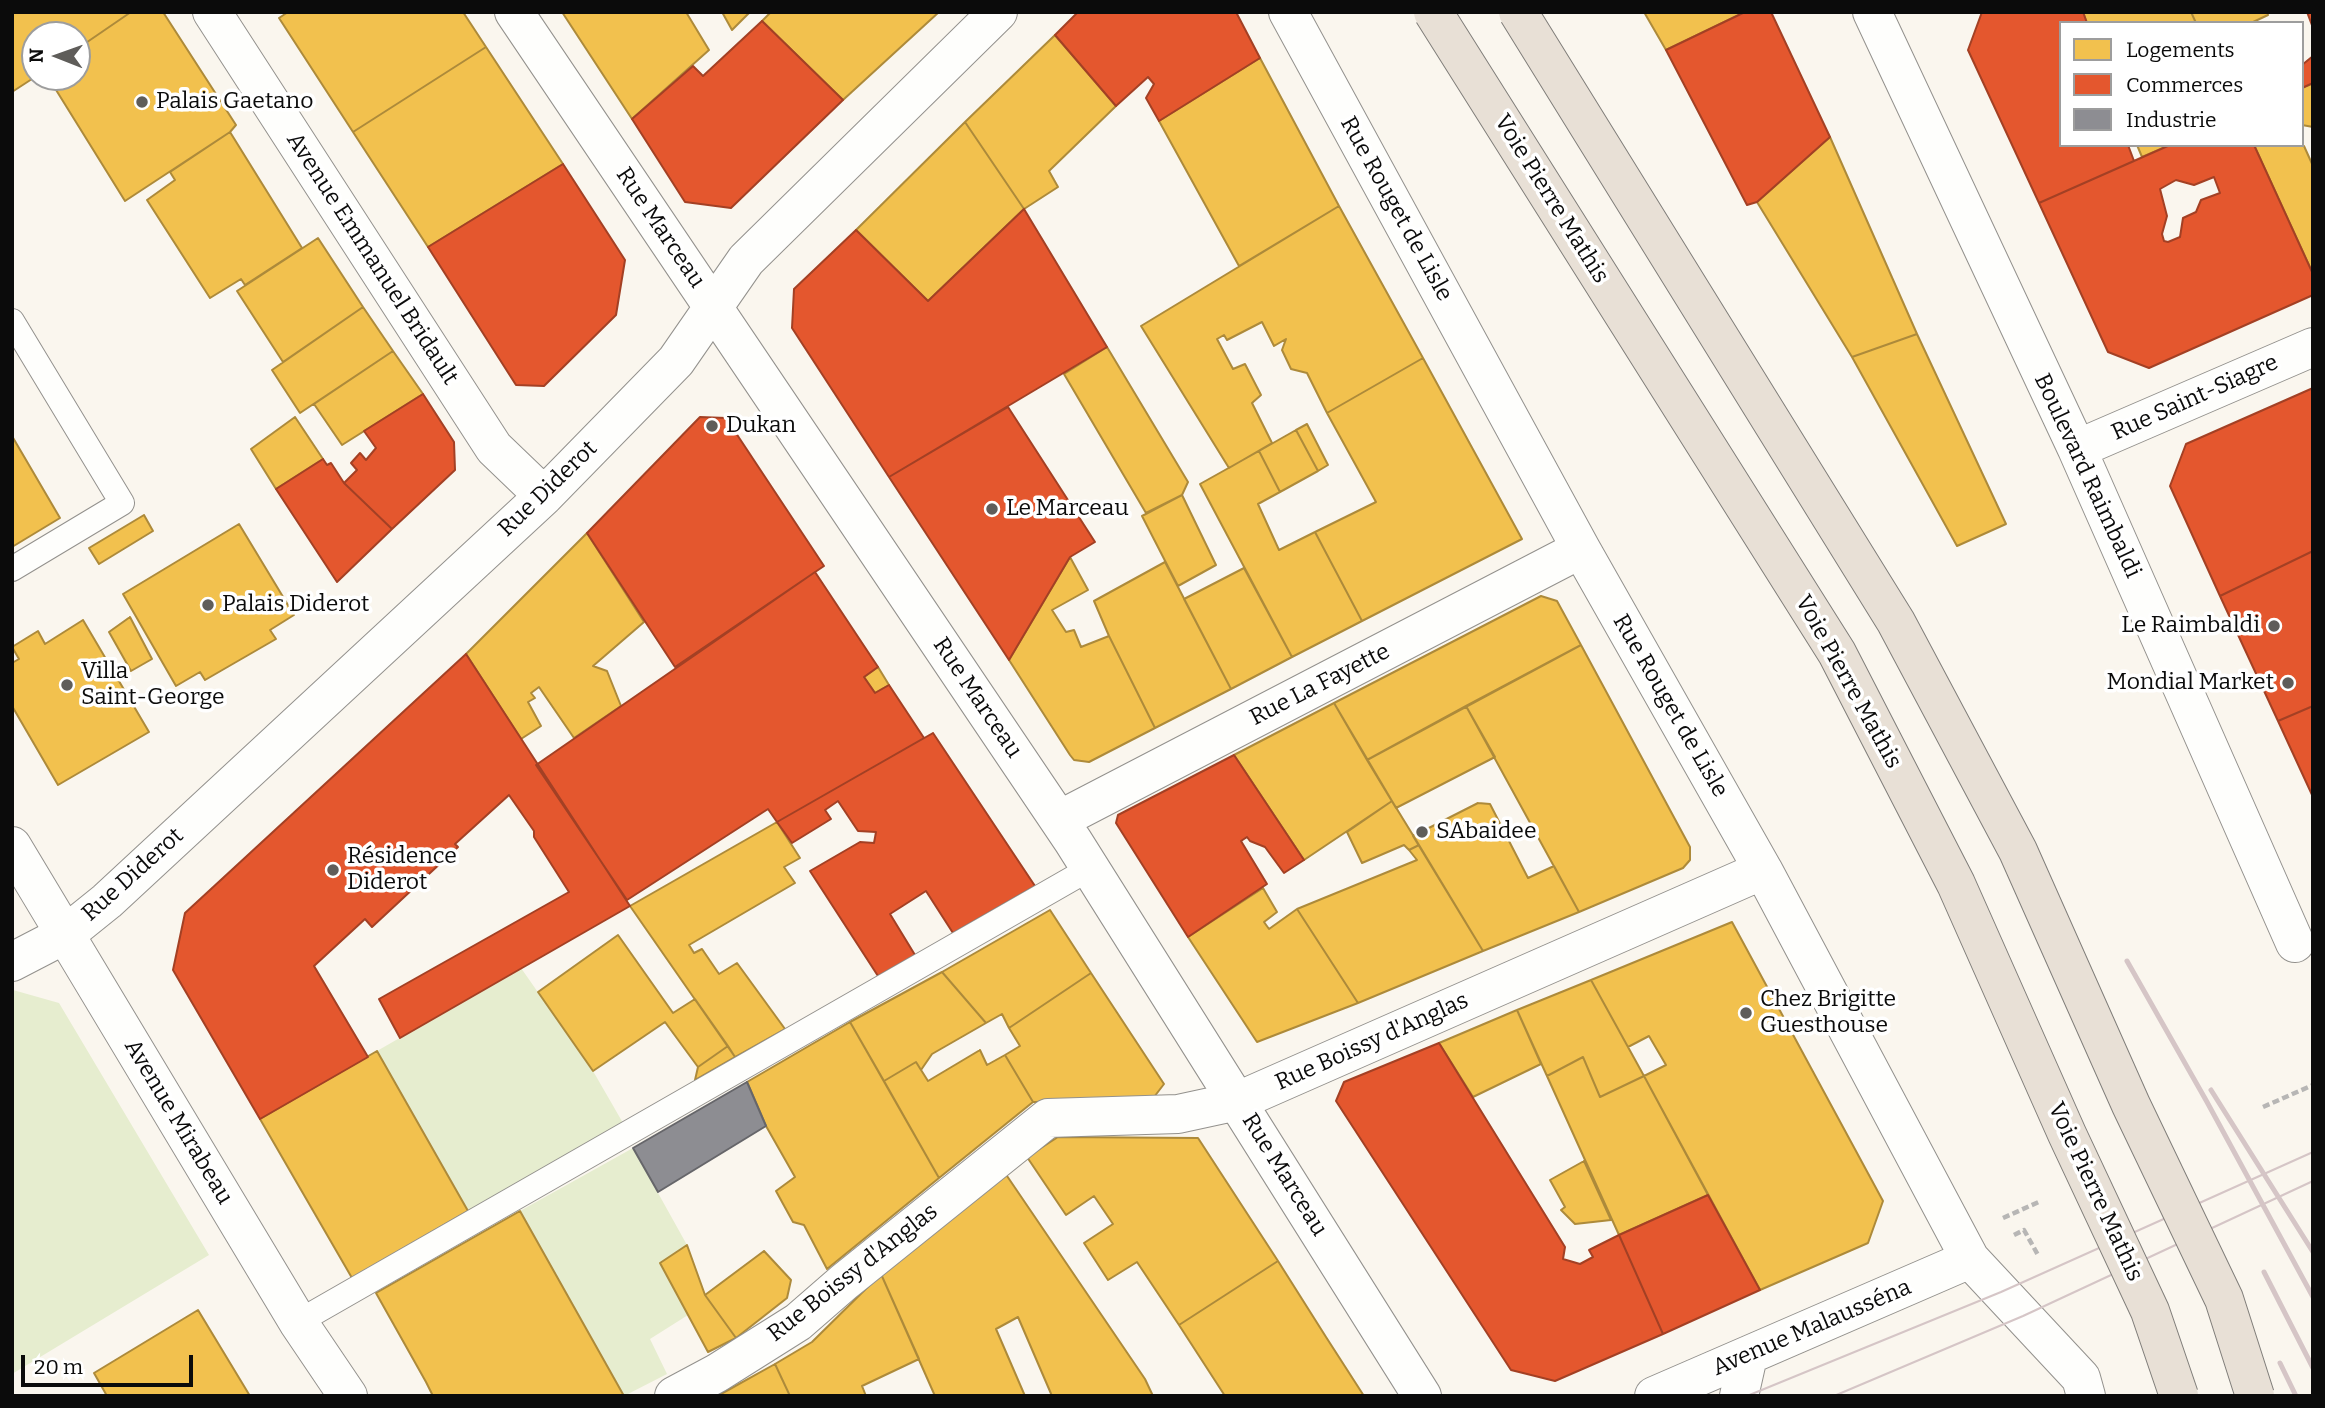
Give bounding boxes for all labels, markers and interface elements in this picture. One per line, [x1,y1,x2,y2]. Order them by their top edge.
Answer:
north arrow [21,21,91,91]
legend [2059,21,2304,147]
text: Logements [2126,37,2235,63]
text: N [25,48,48,63]
text: Commerces [2126,72,2243,98]
place label: Palais Gaetano [156,88,313,116]
marker: Palais Gaetano [134,94,150,110]
text: Industrie [2126,107,2217,133]
street label: Voie Pierre Mathis [1488,109,1614,289]
street label: Rue Rouget de Lisle [1334,112,1458,306]
street label: Avenue Emmanuel Bridault [280,128,464,390]
street label: Rue Marceau [610,163,710,293]
street label: Rue Saint-Siagre [2108,349,2282,447]
street label: Boulevard Raimbaldi [2028,370,2146,582]
place label: Dukan [726,412,796,440]
marker: Dukan [704,418,720,434]
street label: Rue Diderot [493,435,603,543]
place label: Le Marceau [1006,495,1129,523]
marker: Le Marceau [984,501,1000,517]
street label: Voie Pierre Mathis [1789,590,1907,774]
place label: Palais Diderot [222,591,369,619]
marker: Palais Diderot [200,597,216,613]
street label: Rue Rouget de Lisle [1606,610,1734,802]
place label: Le Raimbaldi [2121,612,2260,640]
marker: Le Raimbaldi [2266,618,2282,634]
street label: Rue Marceau [927,633,1027,763]
street label: Rue La Fayette [1246,638,1394,732]
place label: Villa Saint-George [81,658,225,712]
place label: Mondial Market [2107,669,2274,697]
marker: Mondial Market [2280,675,2296,691]
marker: Villa Saint-George [59,677,75,693]
place label: SAbaidee [1436,818,1537,846]
street label: Rue Diderot [77,822,189,928]
marker: SAbaidee [1414,824,1430,840]
place label: Résidence Diderot [347,843,457,897]
marker: Résidence Diderot [325,862,341,878]
place label: Chez Brigitte Guesthouse [1760,986,1896,1040]
street label: Rue Boissy d'Anglas [1271,987,1473,1097]
marker: Chez Brigitte Guesthouse [1738,1005,1754,1021]
street label: Avenue Mirabeau [118,1035,238,1209]
street label: Voie Pierre Mathis [2041,1098,2149,1286]
street label: Rue Marceau [1235,1109,1333,1241]
street label: Rue Boissy d'Anglas [762,1198,944,1348]
street label: Avenue Malausséna [1709,1274,1915,1382]
scale bar [24,1342,196,1386]
text: 20 m [34,1354,83,1380]

